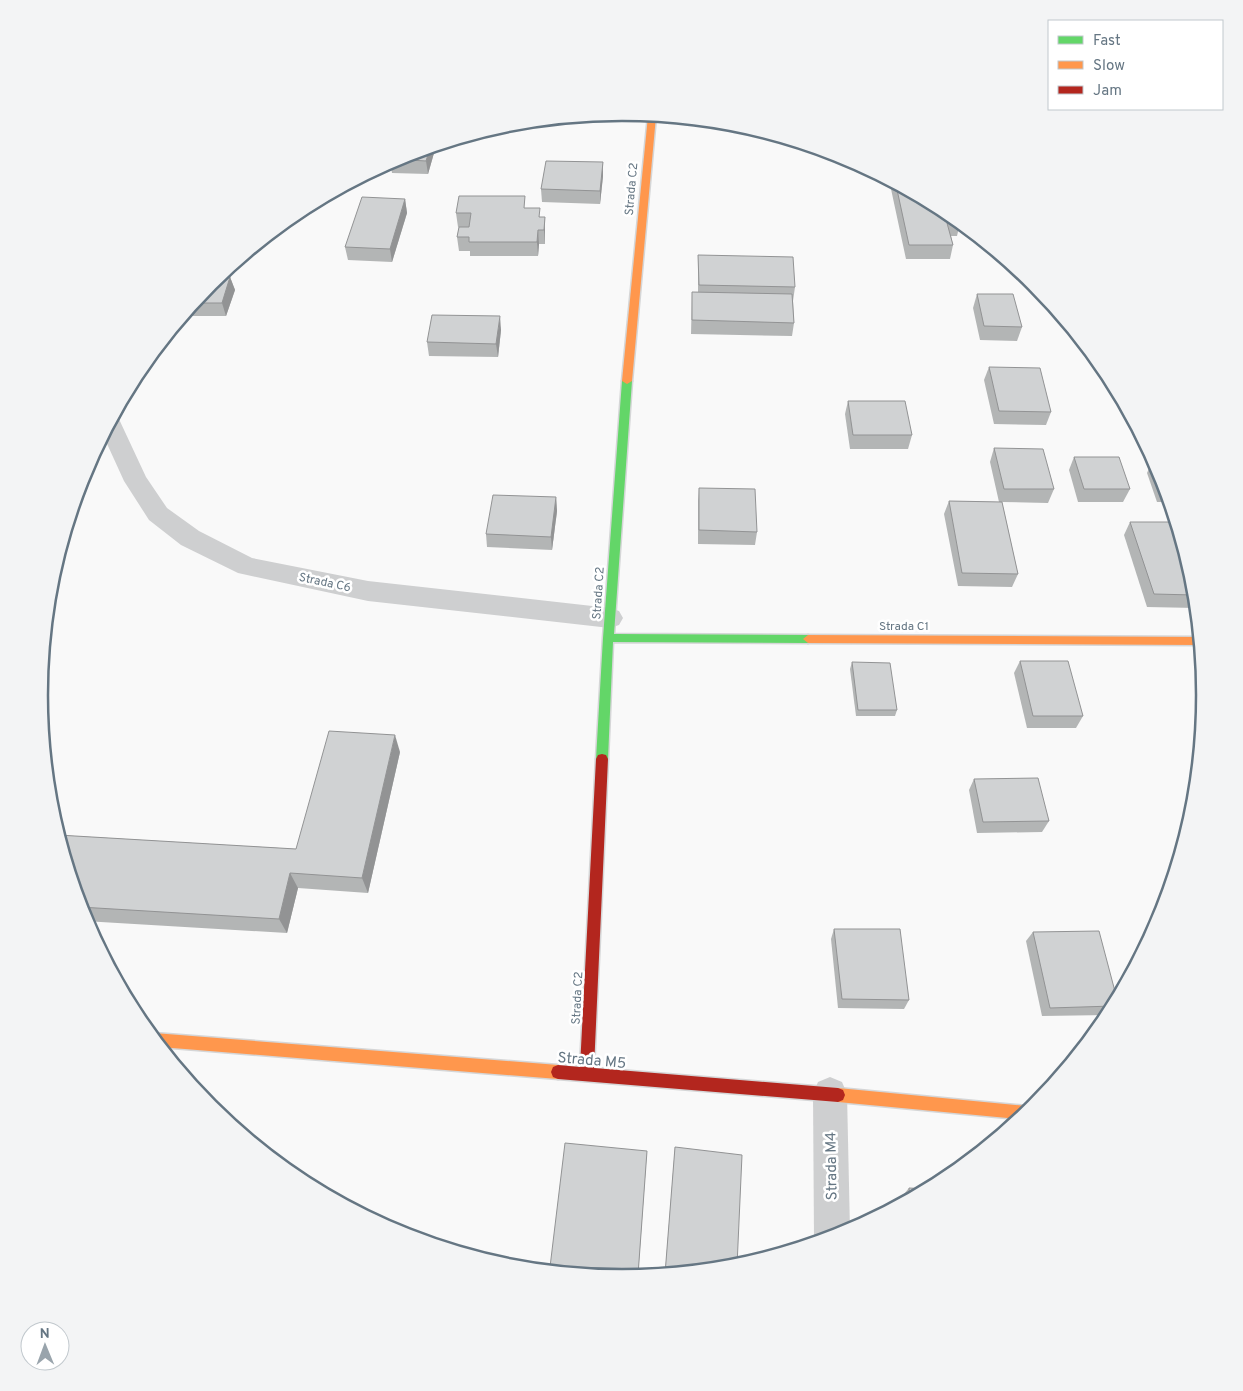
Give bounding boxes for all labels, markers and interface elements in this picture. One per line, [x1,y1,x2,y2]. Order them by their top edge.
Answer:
legend [1048,20,1223,110]
text: Fast [1093,32,1121,51]
text: Slow [1093,57,1125,76]
text: Jam [1093,82,1122,101]
street label: Strada C2 [622,162,642,216]
street label: Strada C2 [589,566,609,620]
street label: Strada C6 [297,570,352,596]
street label: Strada C1 [879,619,929,635]
street label: Strada C2 [569,971,587,1025]
street label: Strada M5 [557,1049,627,1074]
street label: Strada M4 [822,1132,843,1200]
north arrow [20,1321,70,1371]
text: N [40,1326,50,1343]

